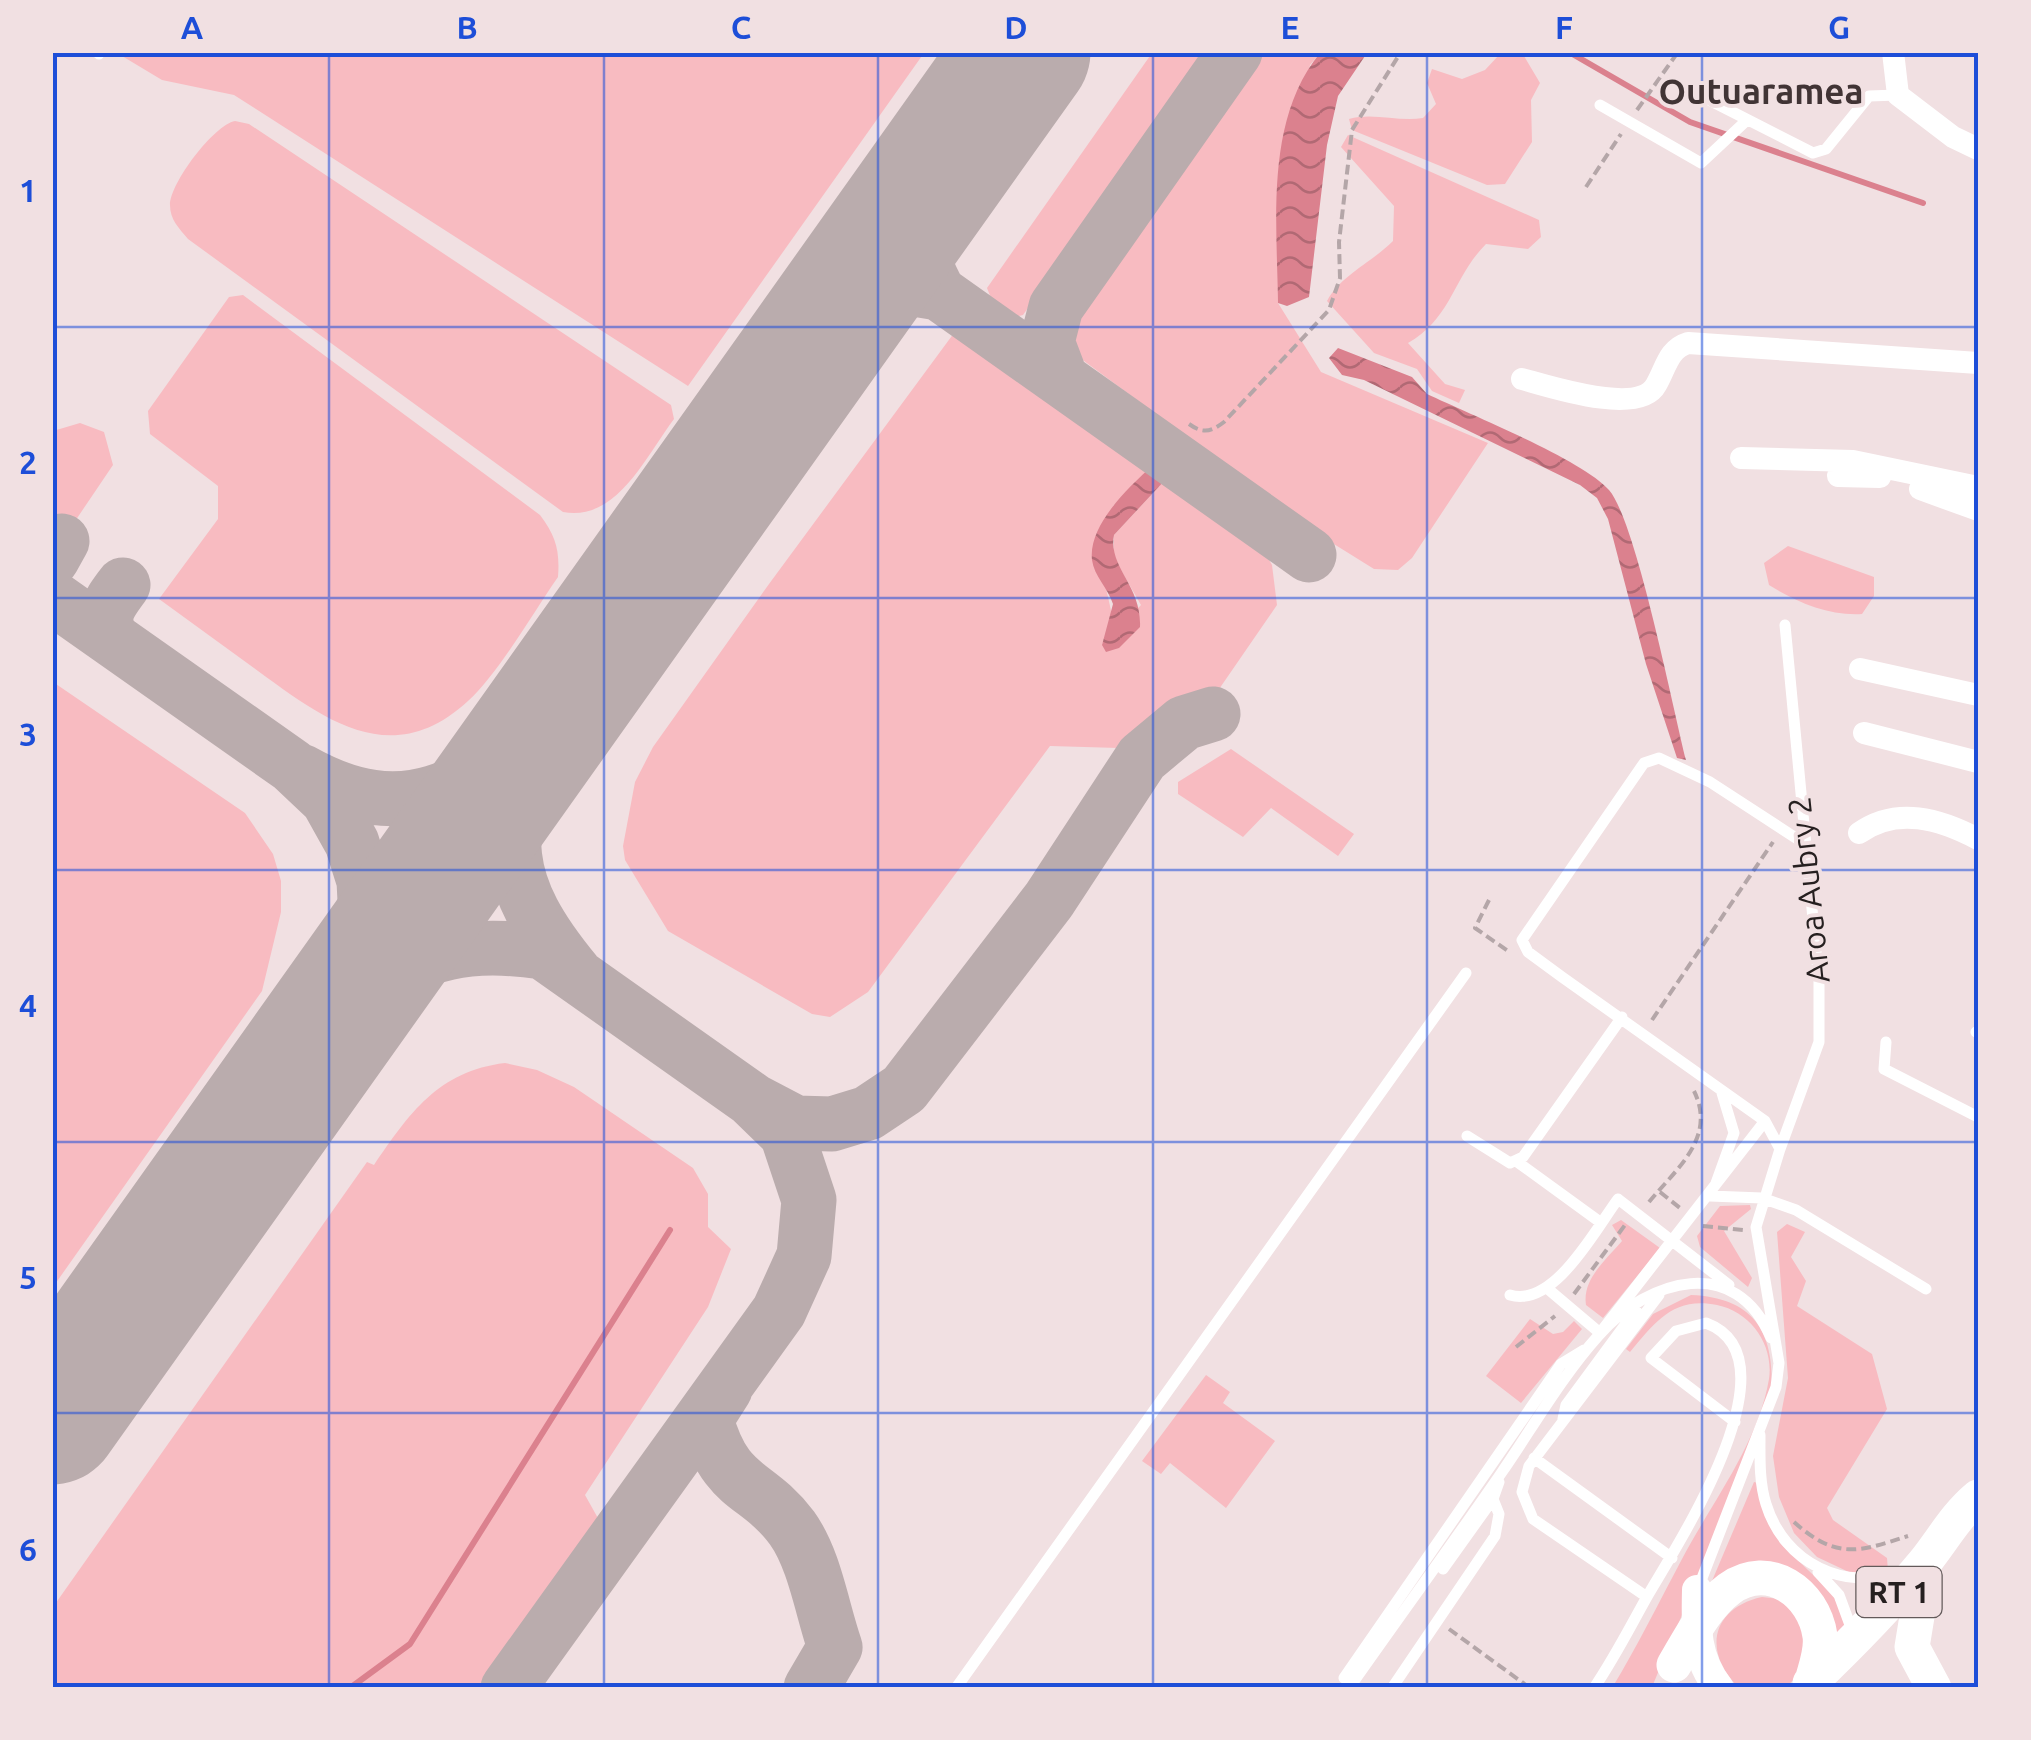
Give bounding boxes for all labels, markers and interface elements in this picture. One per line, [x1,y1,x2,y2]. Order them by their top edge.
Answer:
text: A [181,9,204,45]
text: B [456,9,478,45]
text: C [731,9,751,45]
text: D [1004,9,1028,45]
text: E [1280,9,1300,45]
text: F [1555,9,1573,45]
text: G [1828,9,1850,45]
district label: Outuaramea [1658,71,1864,111]
text: 1 [19,172,37,208]
text: 2 [19,444,37,480]
text: 3 [19,716,37,752]
street label: Aroa Aubry 2 [1780,795,1836,985]
text: 4 [19,987,37,1023]
text: 5 [19,1259,37,1295]
text: 6 [19,1531,37,1567]
road number: RT 1 [1856,1567,1942,1617]

